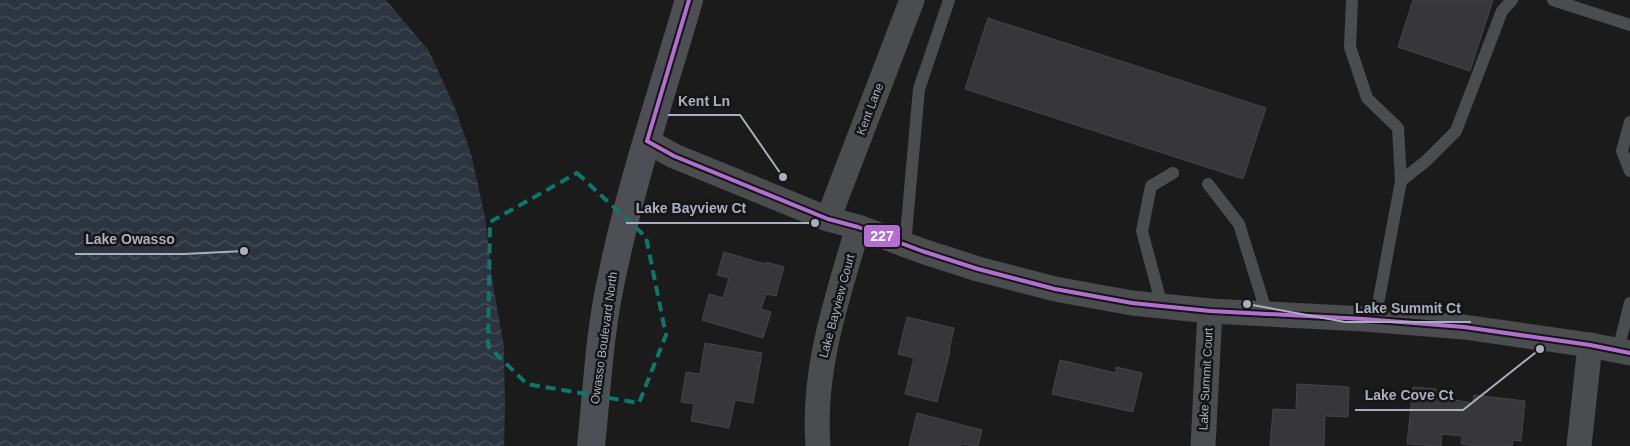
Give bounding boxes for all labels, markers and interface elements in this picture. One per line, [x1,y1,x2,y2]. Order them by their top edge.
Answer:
street label: Kent Lane [854,81,886,137]
callout: Kent Ln [668,86,740,115]
text: Kent Ln [678,93,730,109]
callout: Lake Bayview Ct [626,194,757,223]
text: Lake Bayview Ct [636,200,747,216]
line badge: 227 [863,224,901,248]
callout: Lake Owasso [75,225,184,254]
text: 227 [870,228,894,244]
text: Lake Owasso [85,231,175,247]
street label: Lake Bayview Court [816,252,858,359]
street label: Owasso Boulevard North [588,271,620,405]
callout: Lake Summit Ct [1345,293,1471,322]
text: Lake Summit Ct [1355,300,1461,316]
street label: Lake Summit Court [1196,327,1216,431]
callout: Lake Cove Ct [1355,381,1463,410]
text: Lake Cove Ct [1365,387,1454,403]

